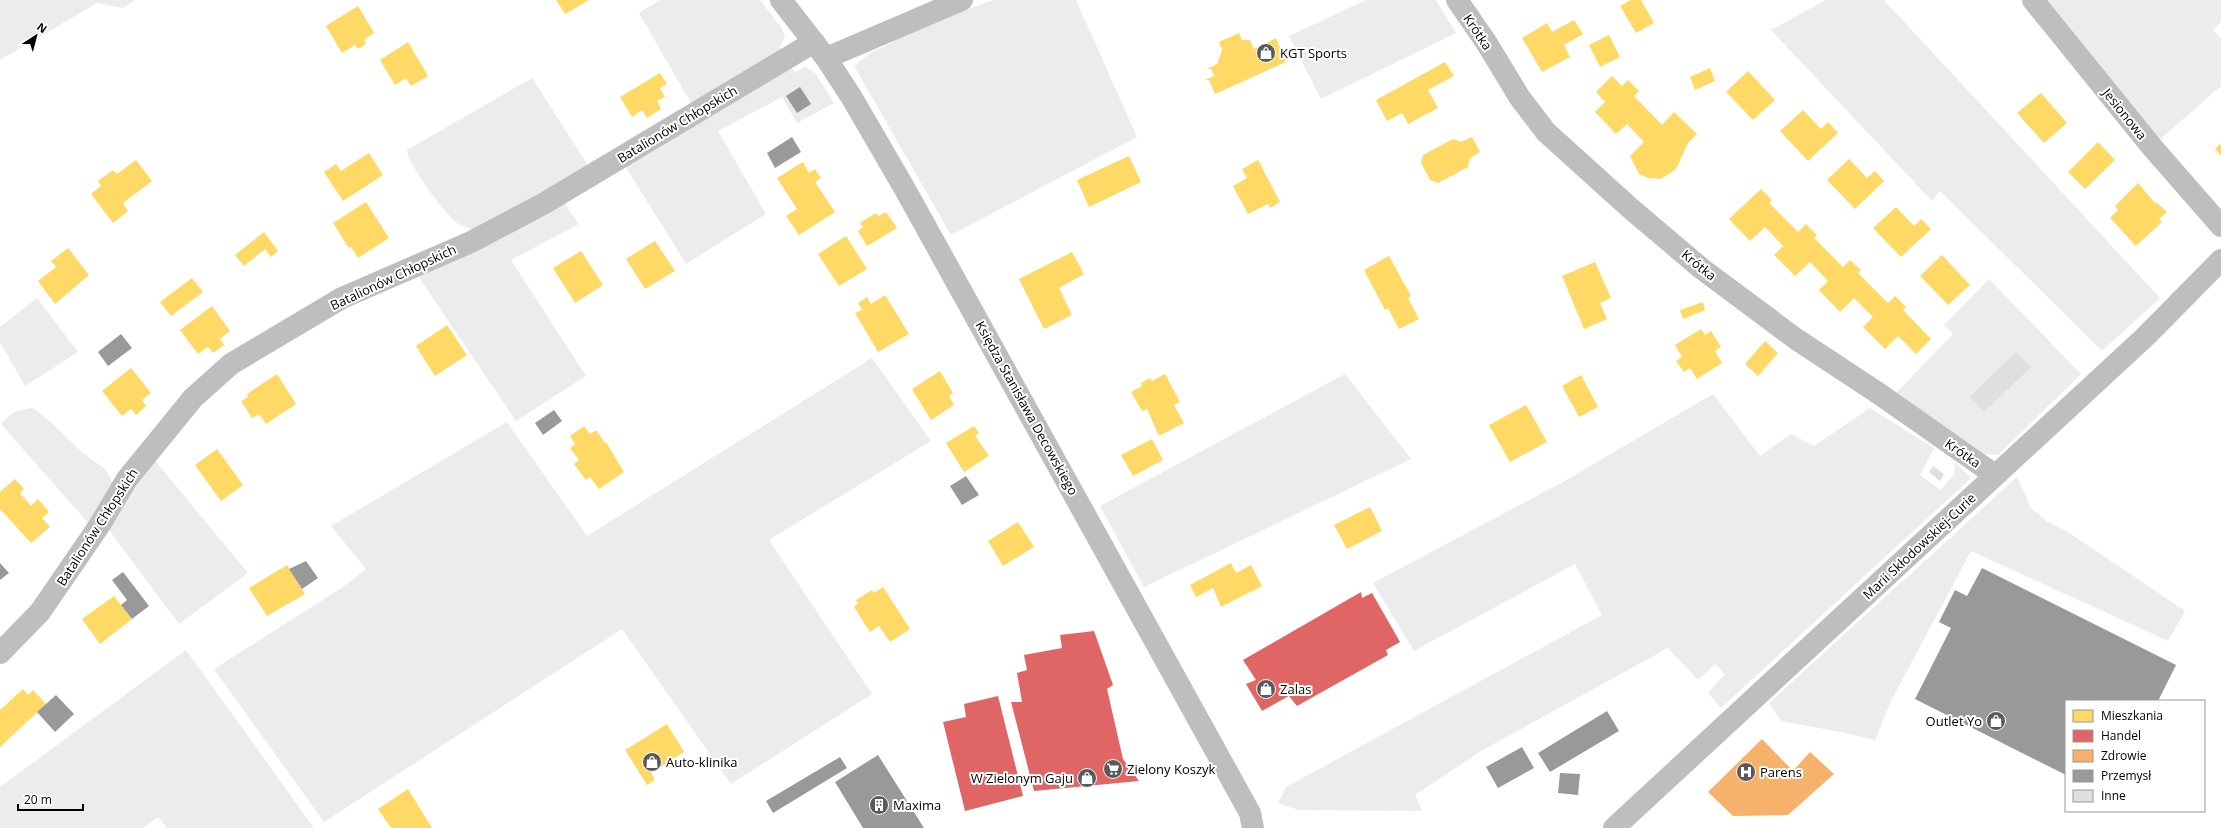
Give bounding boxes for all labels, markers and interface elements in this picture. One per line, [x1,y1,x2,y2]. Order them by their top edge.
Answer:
street label: Krótka [1459,10,1497,54]
north arrow [16,16,56,56]
text: N [34,19,50,36]
shop icon: KGT Sports [1255,42,1277,64]
place label: KGT Sports [1280,44,1347,62]
street label: Batalionów Chłopskich [614,81,740,167]
street label: Jesionowa [2097,83,2151,143]
street label: Batalionów Chłopskich [327,240,459,314]
street label: Krótka [1678,245,1720,285]
street label: Księdza Stanisława Decowskiego [972,318,1083,498]
street label: Krótka [1942,434,1984,472]
street label: Batalionów Chłopskich [52,465,142,589]
street label: Marii Skłodowskiej-Curie [1859,489,1979,603]
shop icon: Zalas [1255,678,1277,700]
place label: Zalas [1280,680,1311,698]
legend [2065,700,2205,812]
text: Mieszkania [2101,707,2163,724]
shop icon: Outlet Yo [1985,710,2007,732]
place label: Outlet Yo [1926,712,1982,730]
text: Handel [2101,727,2141,744]
text: Zdrowie [2101,747,2147,764]
shop icon: Auto-klinika [641,751,663,773]
place label: Auto-klinika [666,753,738,771]
supermarket icon: Zielony Koszyk [1102,758,1124,780]
place label: Zielony Koszyk [1127,760,1216,778]
hospital icon: Parens [1735,761,1757,783]
place label: Parens [1760,763,1802,781]
shop icon: W Zielonym Gaju [1076,767,1098,789]
text: Przemysł [2101,767,2152,784]
place label: W Zielonym Gaju [971,769,1073,787]
scale bar [18,786,83,812]
text: Inne [2101,787,2126,804]
text: 20 m [24,791,52,808]
building icon: Maxima [868,794,890,816]
place label: Maxima [893,796,941,814]

